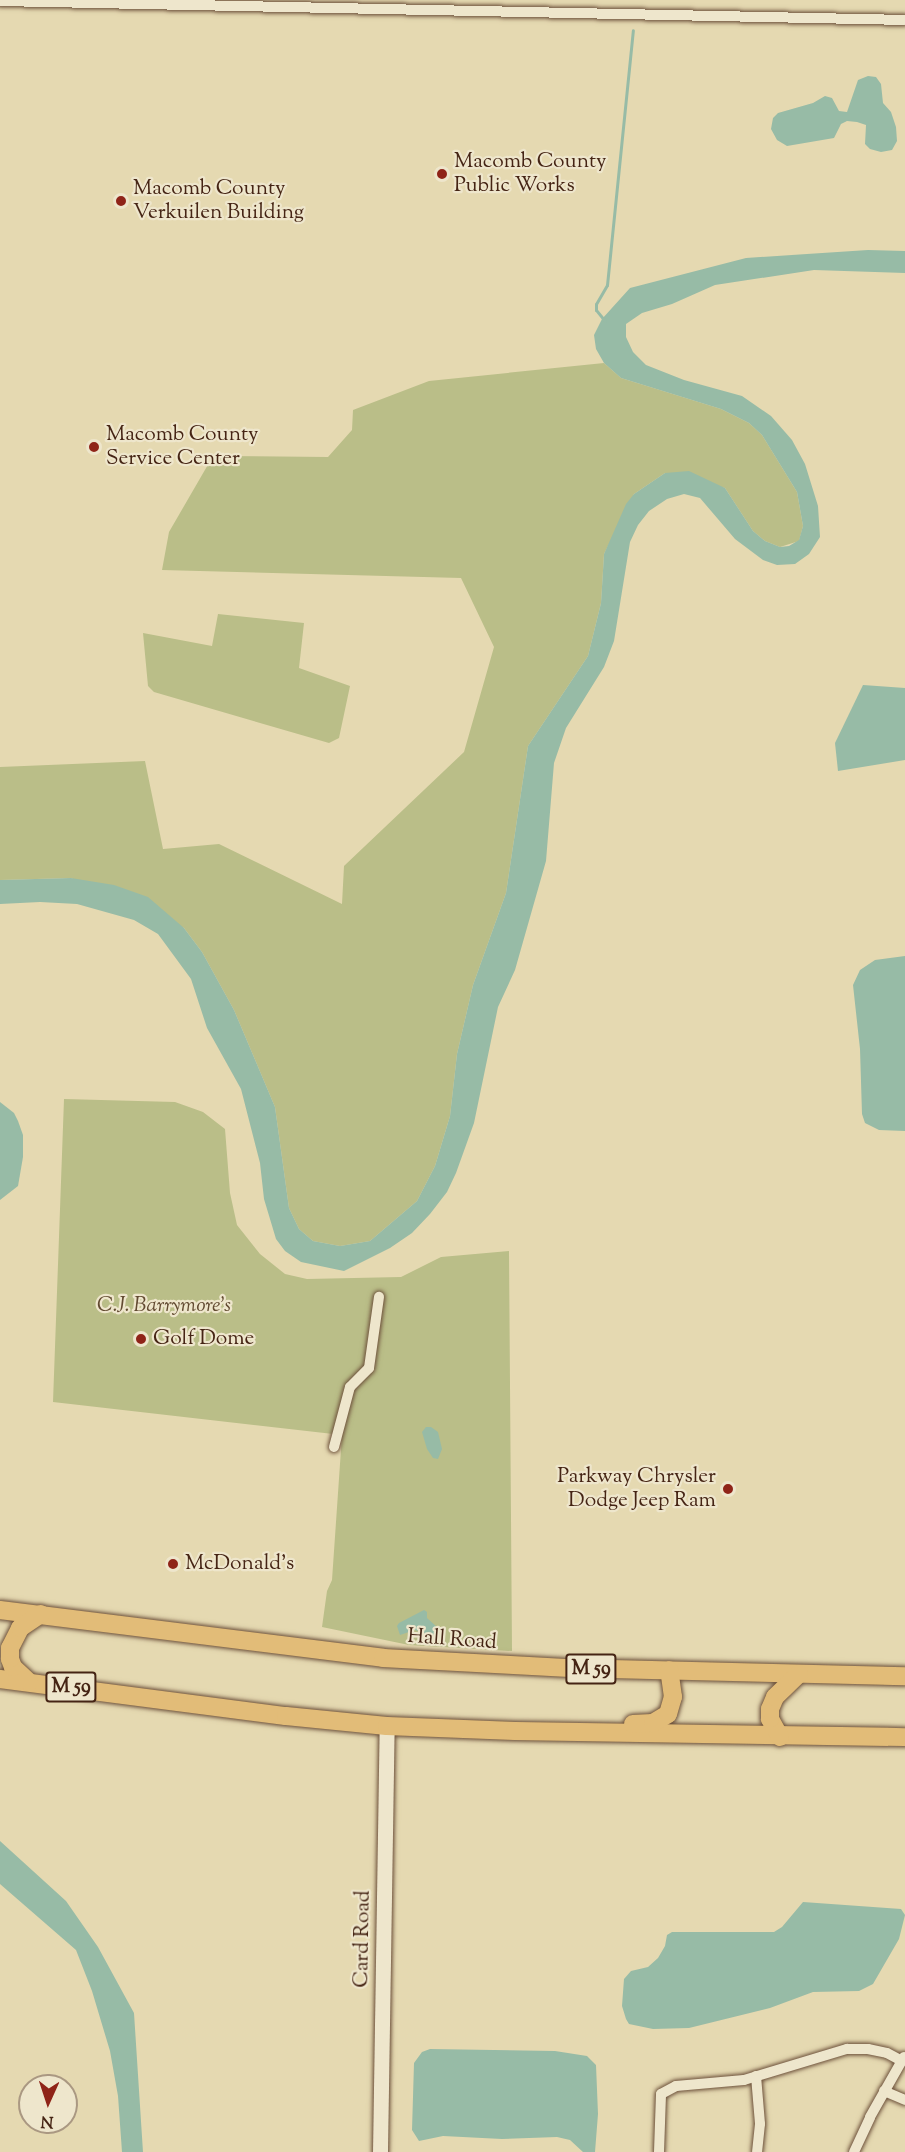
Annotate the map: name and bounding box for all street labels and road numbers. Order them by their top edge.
street label: Hall Road [406,1624,498,1656]
road number: M 59 [564,1652,618,1686]
road number: M 59 [44,1670,98,1704]
street label: Card Road [350,1890,376,1988]

